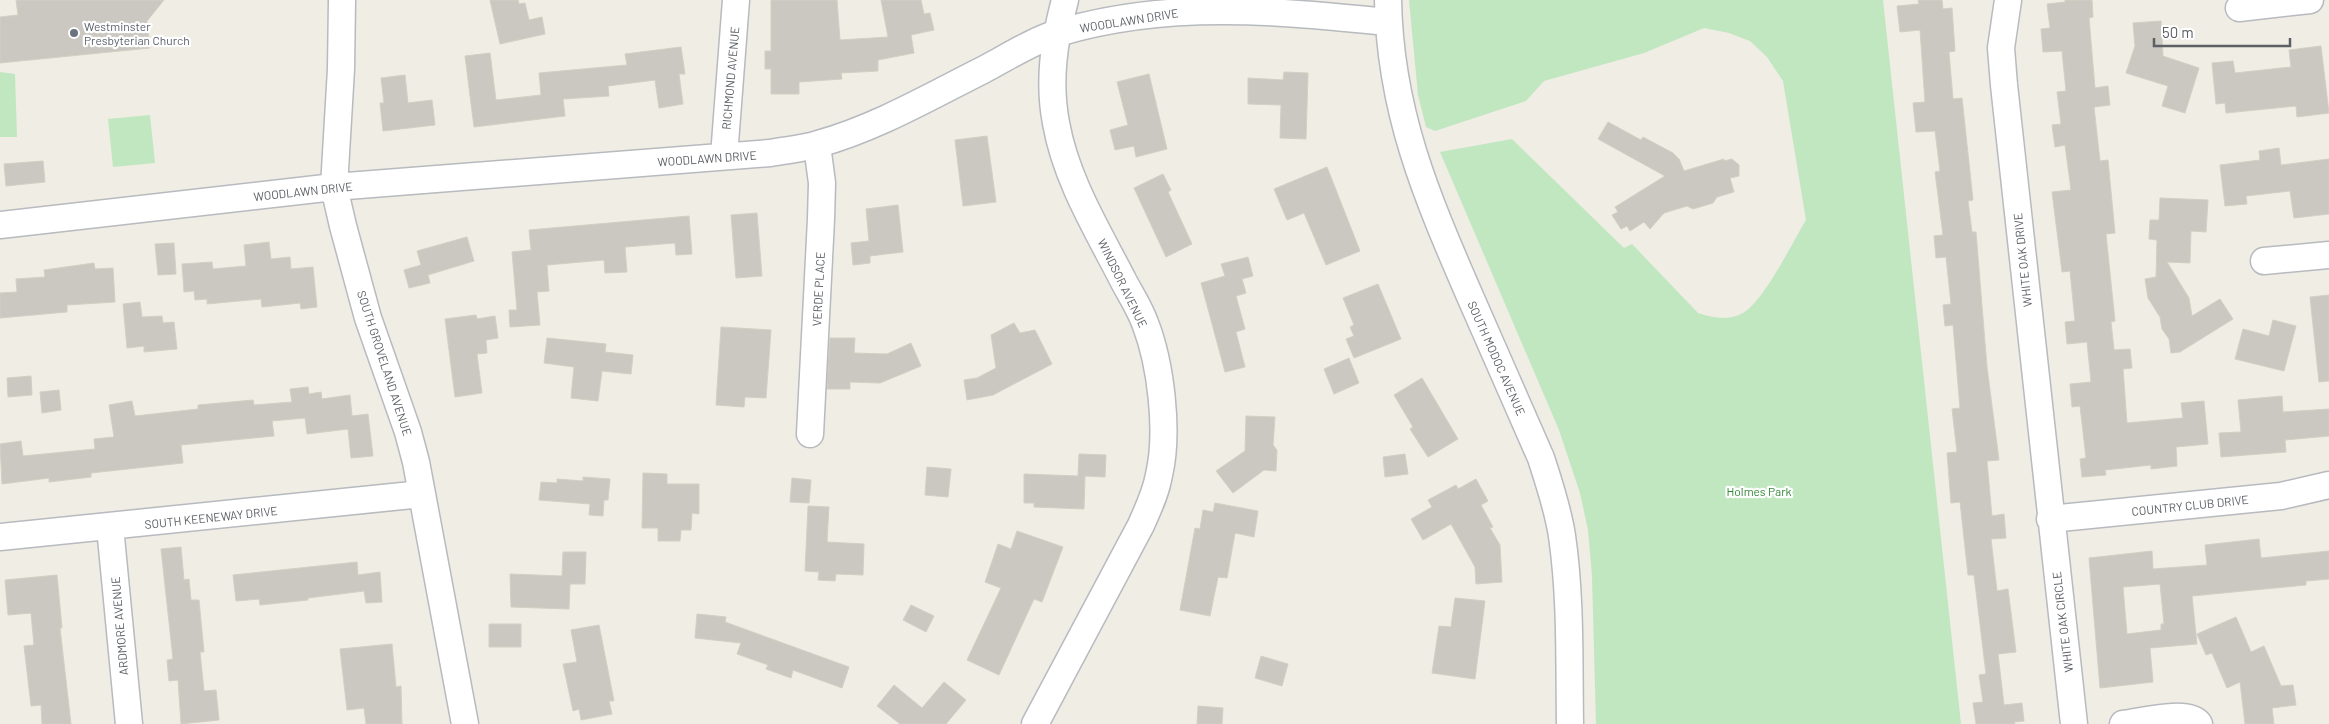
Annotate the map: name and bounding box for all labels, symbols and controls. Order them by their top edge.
street label: WOODLAWN DRIVE [1079,5,1179,35]
scale bar [2154,15,2290,47]
place label: Westminster Presbyterian Church [84,19,190,47]
text: 50 m [2162,23,2194,41]
street label: RICHMOND AVENUE [719,26,741,130]
marker: Westminster Presbyterian Church [68,27,80,39]
street label: WOODLAWN DRIVE [657,148,757,168]
street label: WOODLAWN DRIVE [253,179,353,203]
street label: WHITE OAK DRIVE [2010,212,2034,308]
street label: WINDSOR AVENUE [1095,236,1151,330]
street label: VERDE PLACE [809,251,827,327]
street label: SOUTH GROVELAND AVENUE [355,289,415,437]
street label: SOUTH MODOC AVENUE [1465,299,1529,417]
park label: Holmes Park [1726,484,1792,498]
street label: COUNTRY CLUB DRIVE [2131,492,2249,518]
street label: SOUTH KEENEWAY DRIVE [144,503,278,531]
street label: WHITE OAK CIRCLE [2049,571,2075,673]
street label: ARDMORE AVENUE [108,576,130,676]

